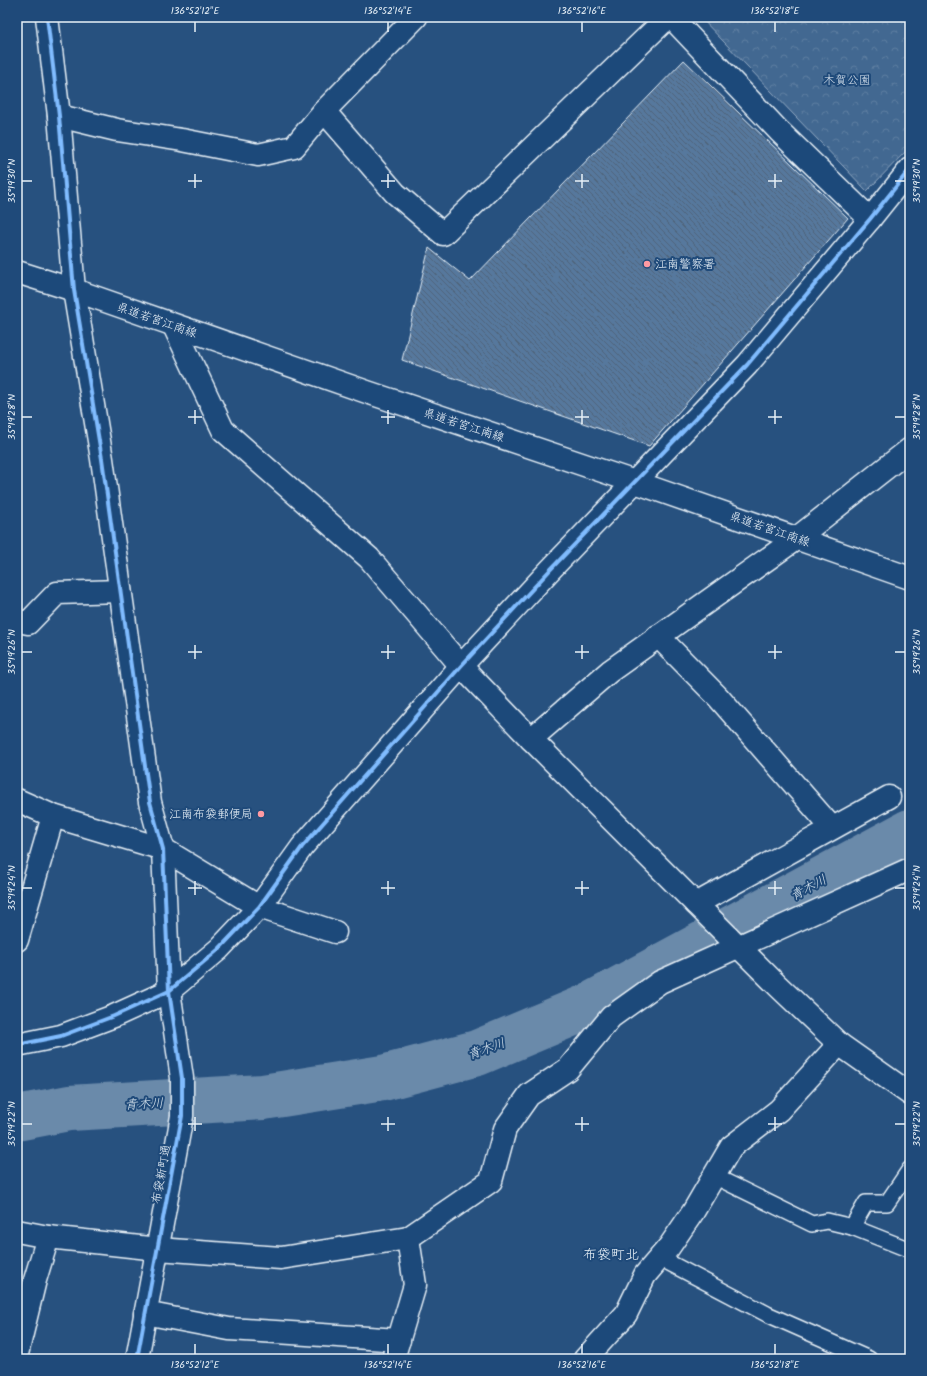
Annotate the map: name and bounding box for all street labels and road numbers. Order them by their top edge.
street label: 県道若宮江南線 [114,298,200,343]
street label: 県道若宮江南線 [421,403,507,447]
street label: 県道若宮江南線 [727,507,813,552]
street label: 布袋新町通 [147,1143,176,1205]

